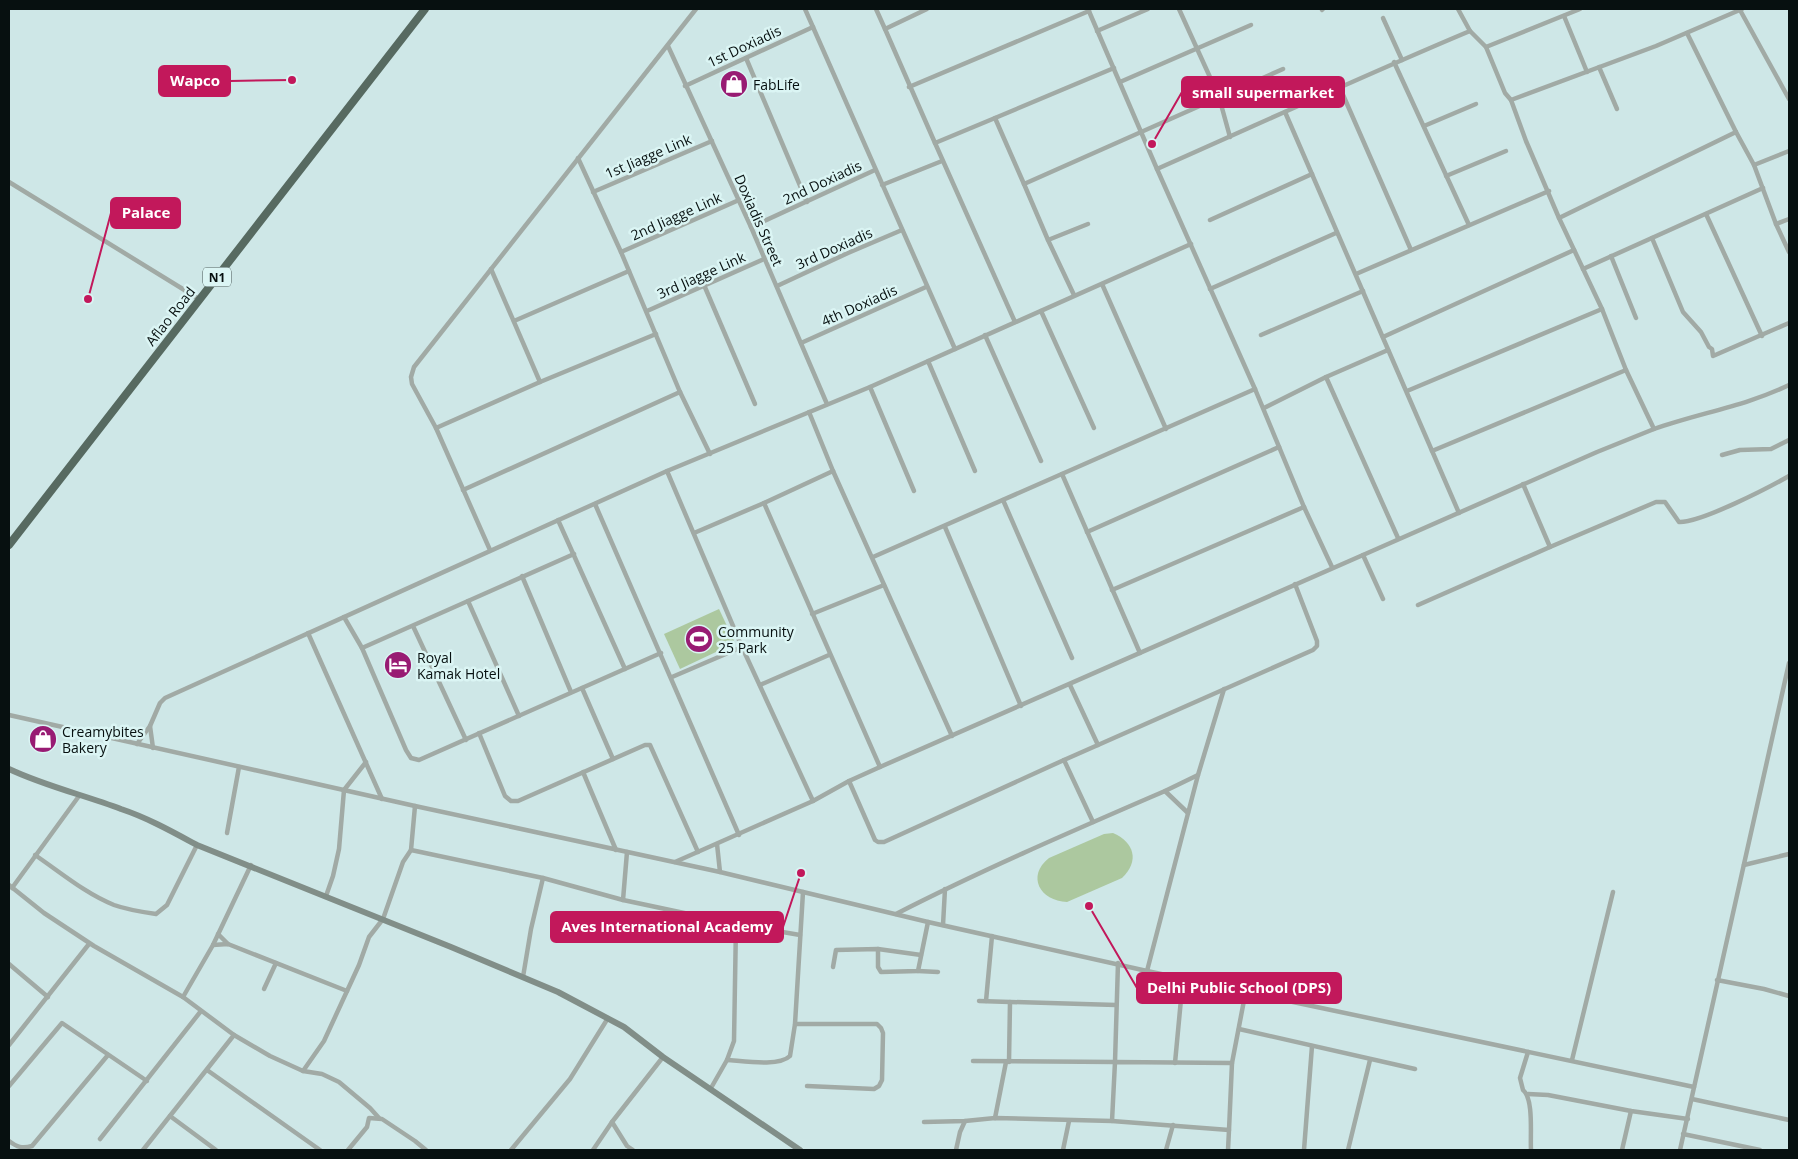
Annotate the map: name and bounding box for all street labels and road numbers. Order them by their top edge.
street label: 1st Doxiadis [704,20,784,71]
street label: 1st Jiagge Link [602,129,695,183]
street label: 2nd Doxiadis [780,155,865,209]
street label: Doxiadis Street [730,171,788,269]
street label: 2nd Jiagge Link [628,187,725,244]
street label: 3rd Doxiadis [793,223,876,273]
street label: 3rd Jiagge Link [654,247,749,303]
road number: N1 [203,268,231,286]
street label: 4th Doxiadis [818,280,900,330]
street label: Aflao Road [141,282,199,350]

